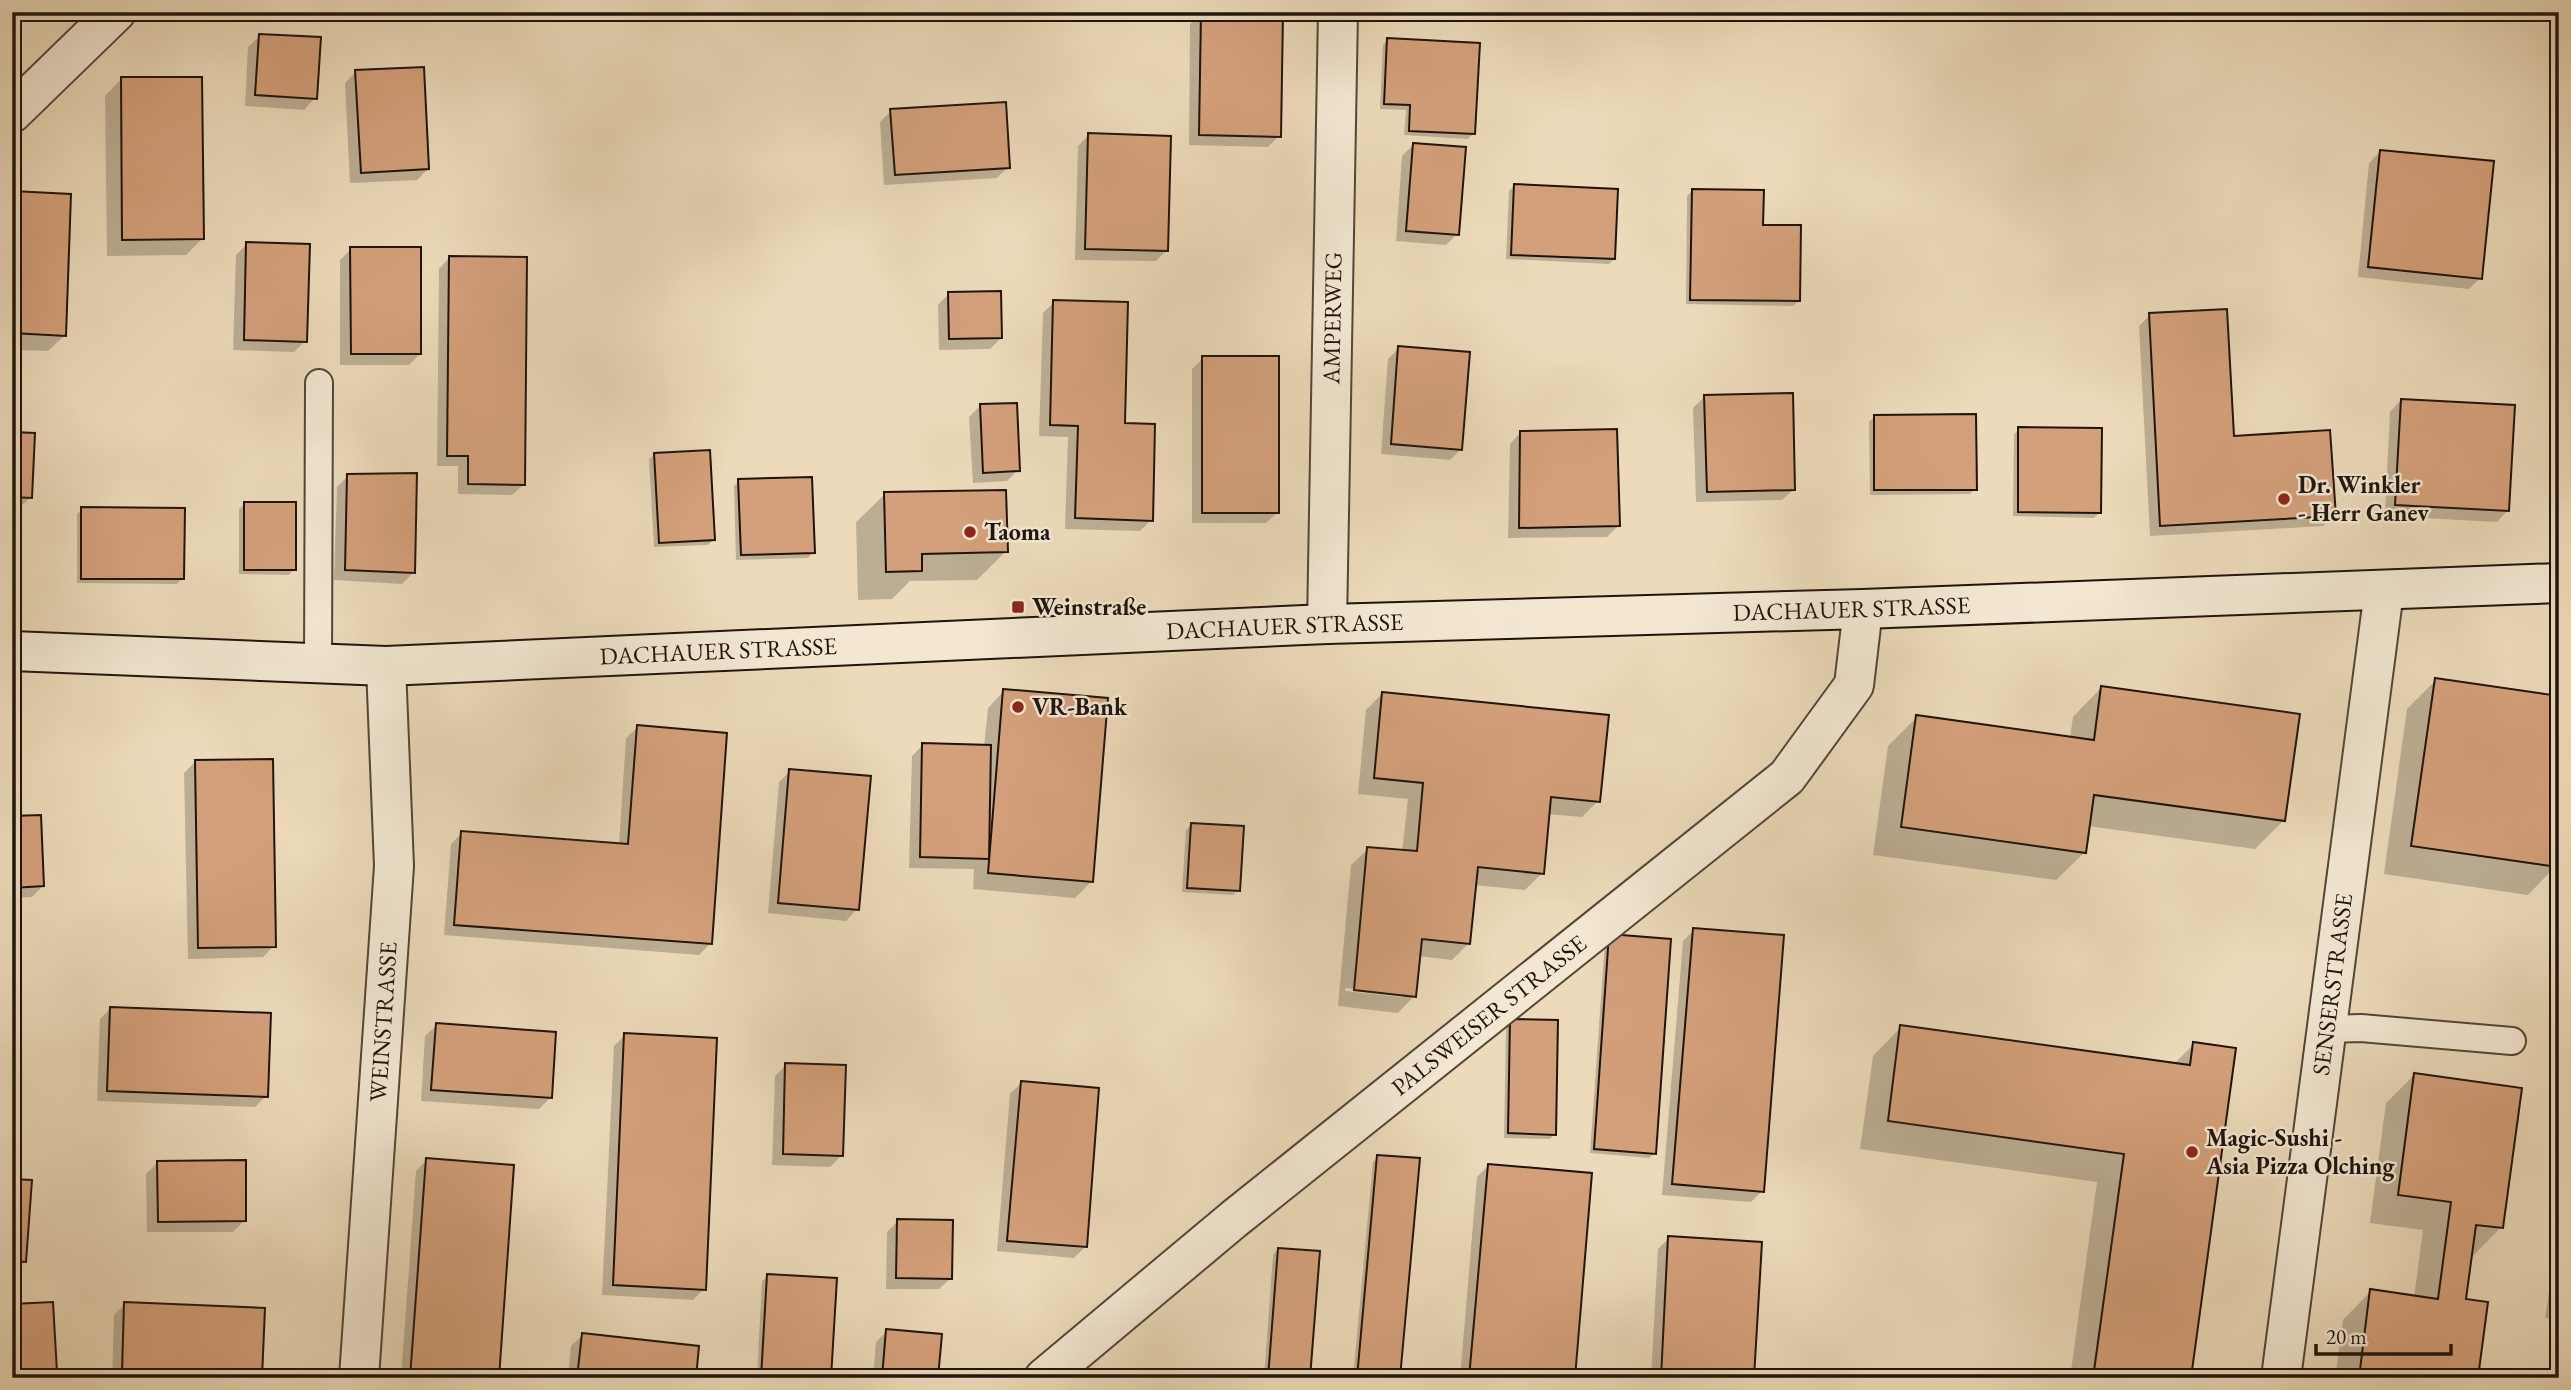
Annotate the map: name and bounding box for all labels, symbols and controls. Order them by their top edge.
street label: AMPERWEG [1315,252,1349,386]
place label: Dr. Winkler - Herr Ganev [2298,469,2429,528]
marker: Dr. Winkler - Herr Ganev [2276,491,2292,507]
place label: Taoma [984,516,1051,547]
marker: Taoma [962,524,978,540]
street label: DACHAUER STRASSE [1732,589,1971,628]
place label: Weinstraße [1032,591,1146,622]
marker: Weinstraße [1010,599,1026,615]
street label: DACHAUER STRASSE [1165,606,1404,646]
street label: DACHAUER STRASSE [599,630,838,671]
place label: VR-Bank [1032,691,1128,722]
marker: VR-Bank [1010,699,1026,715]
street label: SENSERSTRASSE [2305,891,2359,1077]
street label: PALSWEISER STRASSE [1385,928,1592,1102]
street label: WEINSTRASSE [362,941,404,1103]
place label: Magic-Sushi - Asia Pizza Olching [2205,1122,2395,1182]
marker: Magic-Sushi - Asia Pizza Olching [2184,1144,2200,1160]
scale bar [2316,1313,2450,1357]
text: 20 m [2326,1323,2367,1350]

